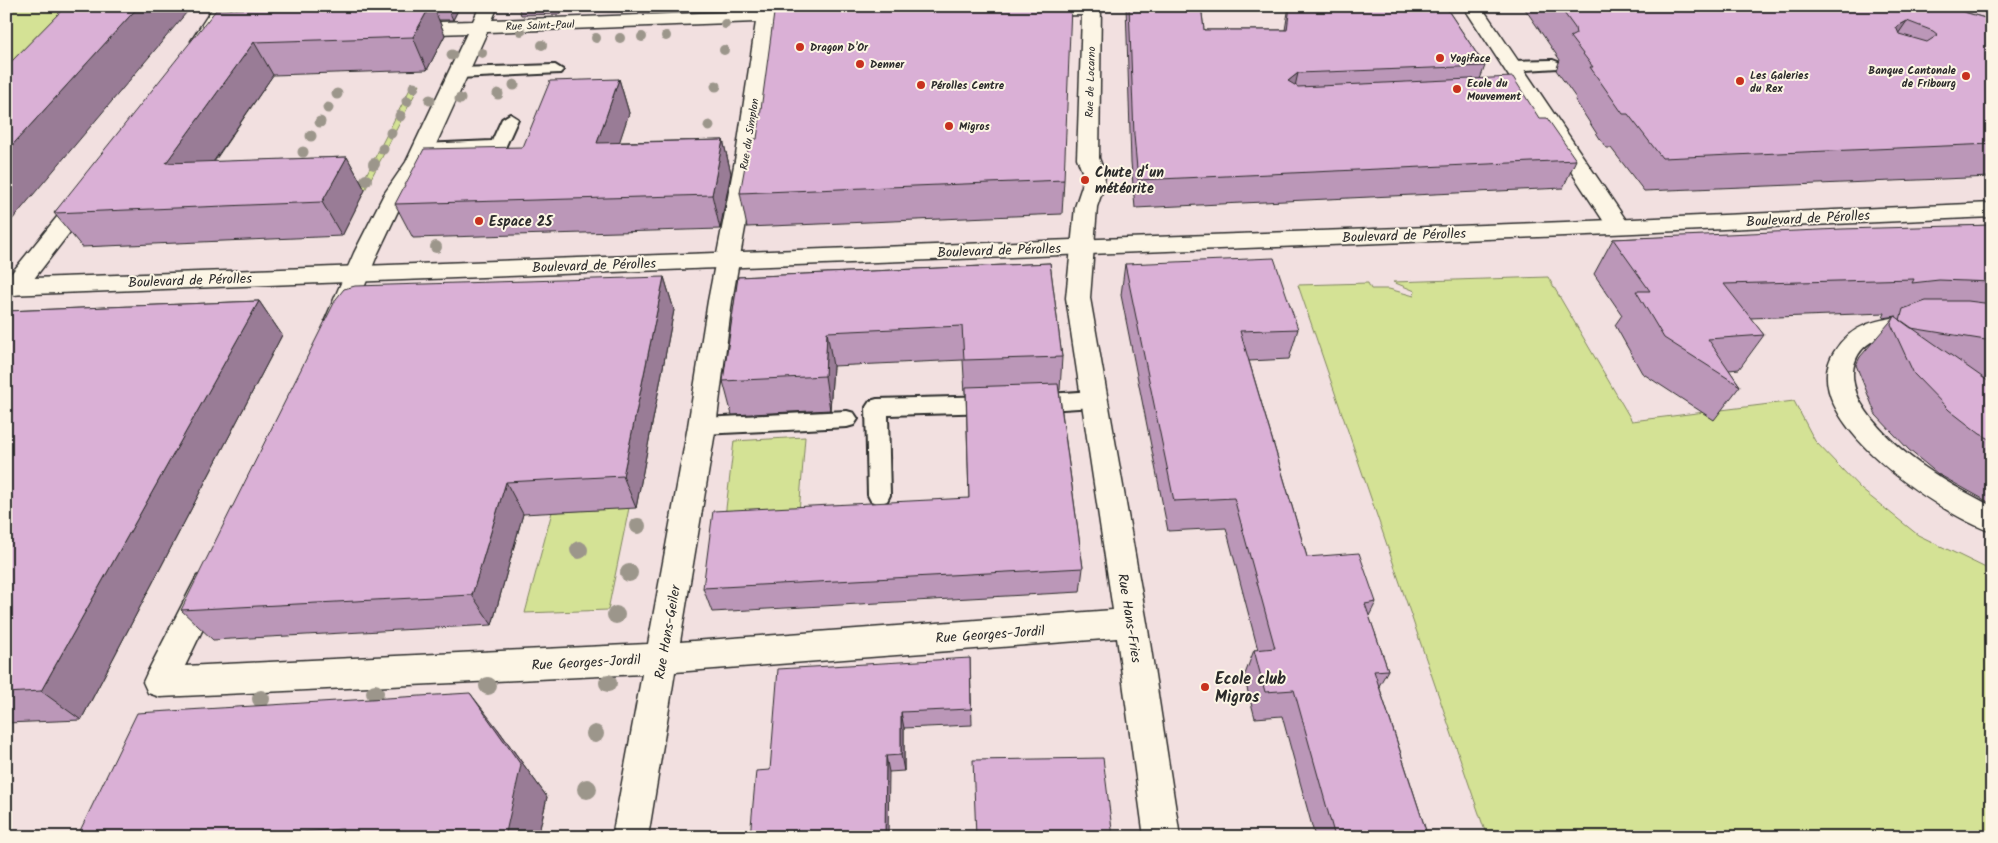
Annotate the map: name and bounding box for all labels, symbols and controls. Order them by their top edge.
street label: Rue Saint-Paul [505,16,575,36]
place label: Dragon D'Or [810,39,869,57]
marker: Dragon D'Or [794,41,806,53]
street label: Rue de Locarno [1081,46,1101,118]
place label: Yogiface [1450,50,1491,68]
marker: Yogiface [1434,52,1446,64]
place label: Denner [870,56,905,74]
marker: Denner [854,58,866,70]
place label: Banque Cantonale de Fribourg [1868,62,1957,93]
place label: Les Galeries du Rex [1750,67,1809,98]
marker: Banque Cantonale de Fribourg [1960,70,1972,82]
place label: Ecole du Mouvement [1467,75,1522,106]
marker: Les Galeries du Rex [1734,75,1746,87]
place label: Pérolles Centre [931,77,1005,95]
marker: Pérolles Centre [915,79,927,91]
marker: Ecole du Mouvement [1451,83,1463,95]
street label: Rue du Simplon [735,97,765,171]
place label: Migros [959,118,990,136]
marker: Migros [943,120,955,132]
place label: Chute d‘un météorite [1095,162,1164,200]
marker: Chute d‘un météorite [1079,174,1091,186]
street label: Boulevard de Pérolles [1745,205,1871,233]
place label: Espace 25 [489,211,554,233]
marker: Espace 25 [473,215,485,227]
street label: Boulevard de Pérolles [1342,223,1466,249]
street label: Boulevard de Pérolles [937,238,1061,264]
street label: Boulevard de Pérolles [532,253,656,279]
street label: Boulevard de Pérolles [128,268,252,294]
street label: Rue Hans-Fries [1111,572,1147,664]
street label: Rue Hans-Geiler [649,582,687,681]
street label: Rue Georges-Jordil [935,620,1046,650]
street label: Rue Georges-Jordil [531,649,642,677]
place label: Ecole club Migros [1215,667,1286,710]
marker: Ecole club Migros [1199,681,1211,693]

